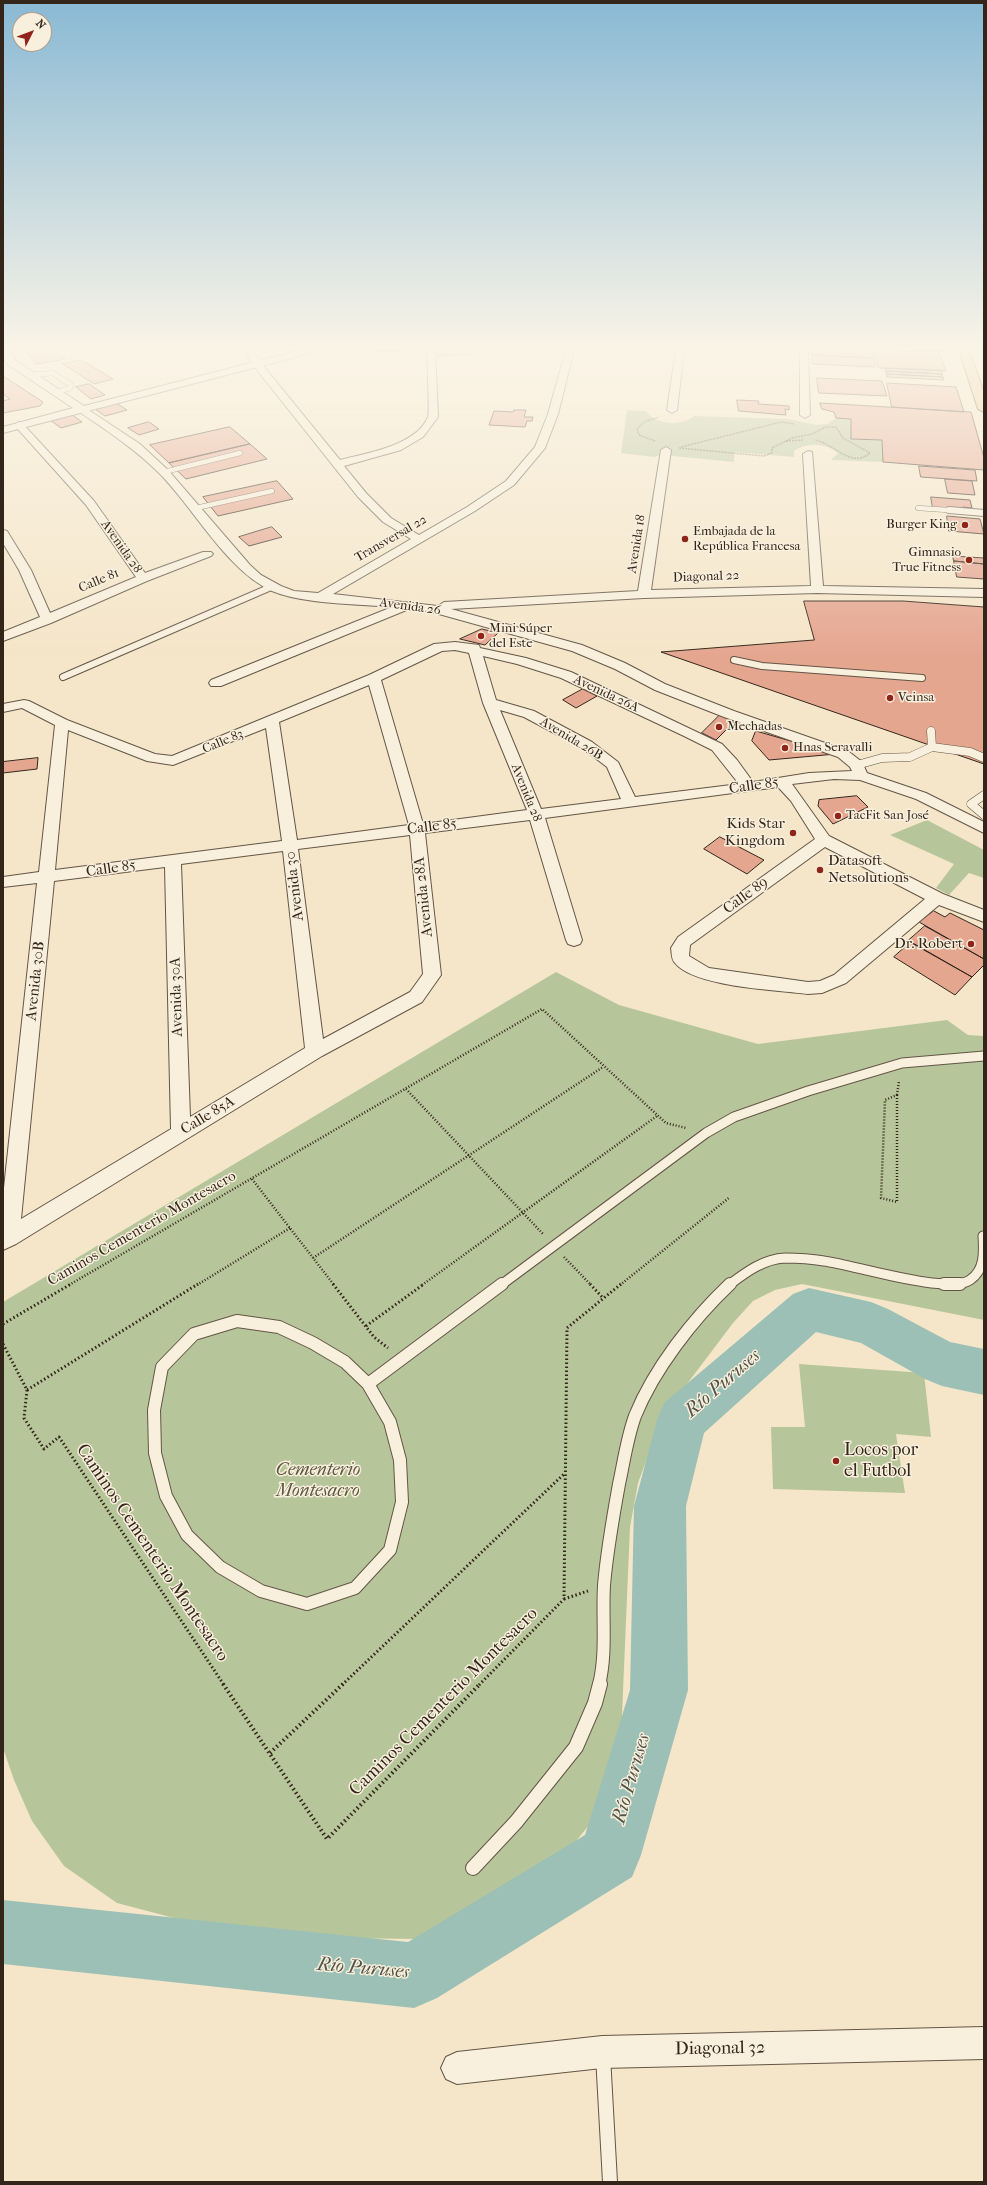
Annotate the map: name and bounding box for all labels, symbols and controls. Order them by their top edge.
north arrow [12,12,52,52]
text: N [33,17,48,32]
street label: Transversal 22 [352,512,430,566]
street label: Avenida 18 [625,514,649,574]
street label: Avenida 28 [97,517,145,577]
place label: Burger King [886,517,957,533]
marker: Burger King [960,520,970,530]
place label: Embajada de la República Francesa [693,524,801,555]
marker: Embajada de la República Francesa [680,534,690,544]
place label: Gimnasio True Fitness [892,545,961,576]
marker: Gimnasio True Fitness [964,555,974,565]
street label: Calle 81 [77,566,121,596]
street label: Diagonal 22 [672,568,740,586]
street label: Avenida 26 [378,595,442,619]
place label: Mini Súper del Este [489,621,552,652]
marker: Mini Súper del Este [476,631,486,641]
street label: Avenida 26A [571,672,641,716]
place label: Veinsa [898,690,934,706]
marker: Veinsa [885,693,895,703]
street label: Avenida 26B [537,714,605,764]
place label: Mechadas [727,719,782,735]
marker: Mechadas [714,722,724,732]
street label: Calle 83 [200,726,246,758]
place label: Hnas Seravalli [793,740,872,756]
marker: Hnas Seravalli [780,743,790,753]
street label: Avenida 28 [507,762,545,824]
street label: Calle 85 [728,774,780,798]
place label: TacFit San José [846,808,929,824]
marker: TacFit San José [833,811,843,821]
street label: Calle 85 [406,815,458,839]
place label: Kids Star Kingdom [725,815,785,850]
marker: Kids Star Kingdom [788,828,798,838]
street label: Avenida 30 [282,850,308,922]
place label: Datasoft Netsolutions [828,852,909,887]
street label: Avenida 28A [411,856,437,938]
street label: Calle 85 [85,857,137,881]
marker: Datasoft Netsolutions [815,865,825,875]
street label: Calle 89 [720,874,772,918]
place label: Dr. Robert [894,935,963,953]
marker: Dr. Robert [966,939,976,949]
street label: Avenida 30B [23,940,49,1022]
street label: Avenida 30A [167,957,187,1037]
street label: Calle 85A [178,1093,238,1139]
street label: Caminos Cementerio Montesacro [45,1168,239,1290]
water label: Río Puruses [681,1345,765,1423]
street label: Caminos Cementerio Montesacro [71,1440,233,1666]
place label: Locos por el Futbol [844,1440,918,1482]
marker: Locos por el Futbol [831,1456,841,1466]
park label: Cementerio Montesacro [276,1460,360,1502]
street label: Caminos Cementerio Montesacro [345,1603,543,1801]
water label: Río Puruses [608,1732,656,1826]
water label: Río Puruses [316,1954,410,1984]
street label: Diagonal 32 [675,2037,765,2061]

